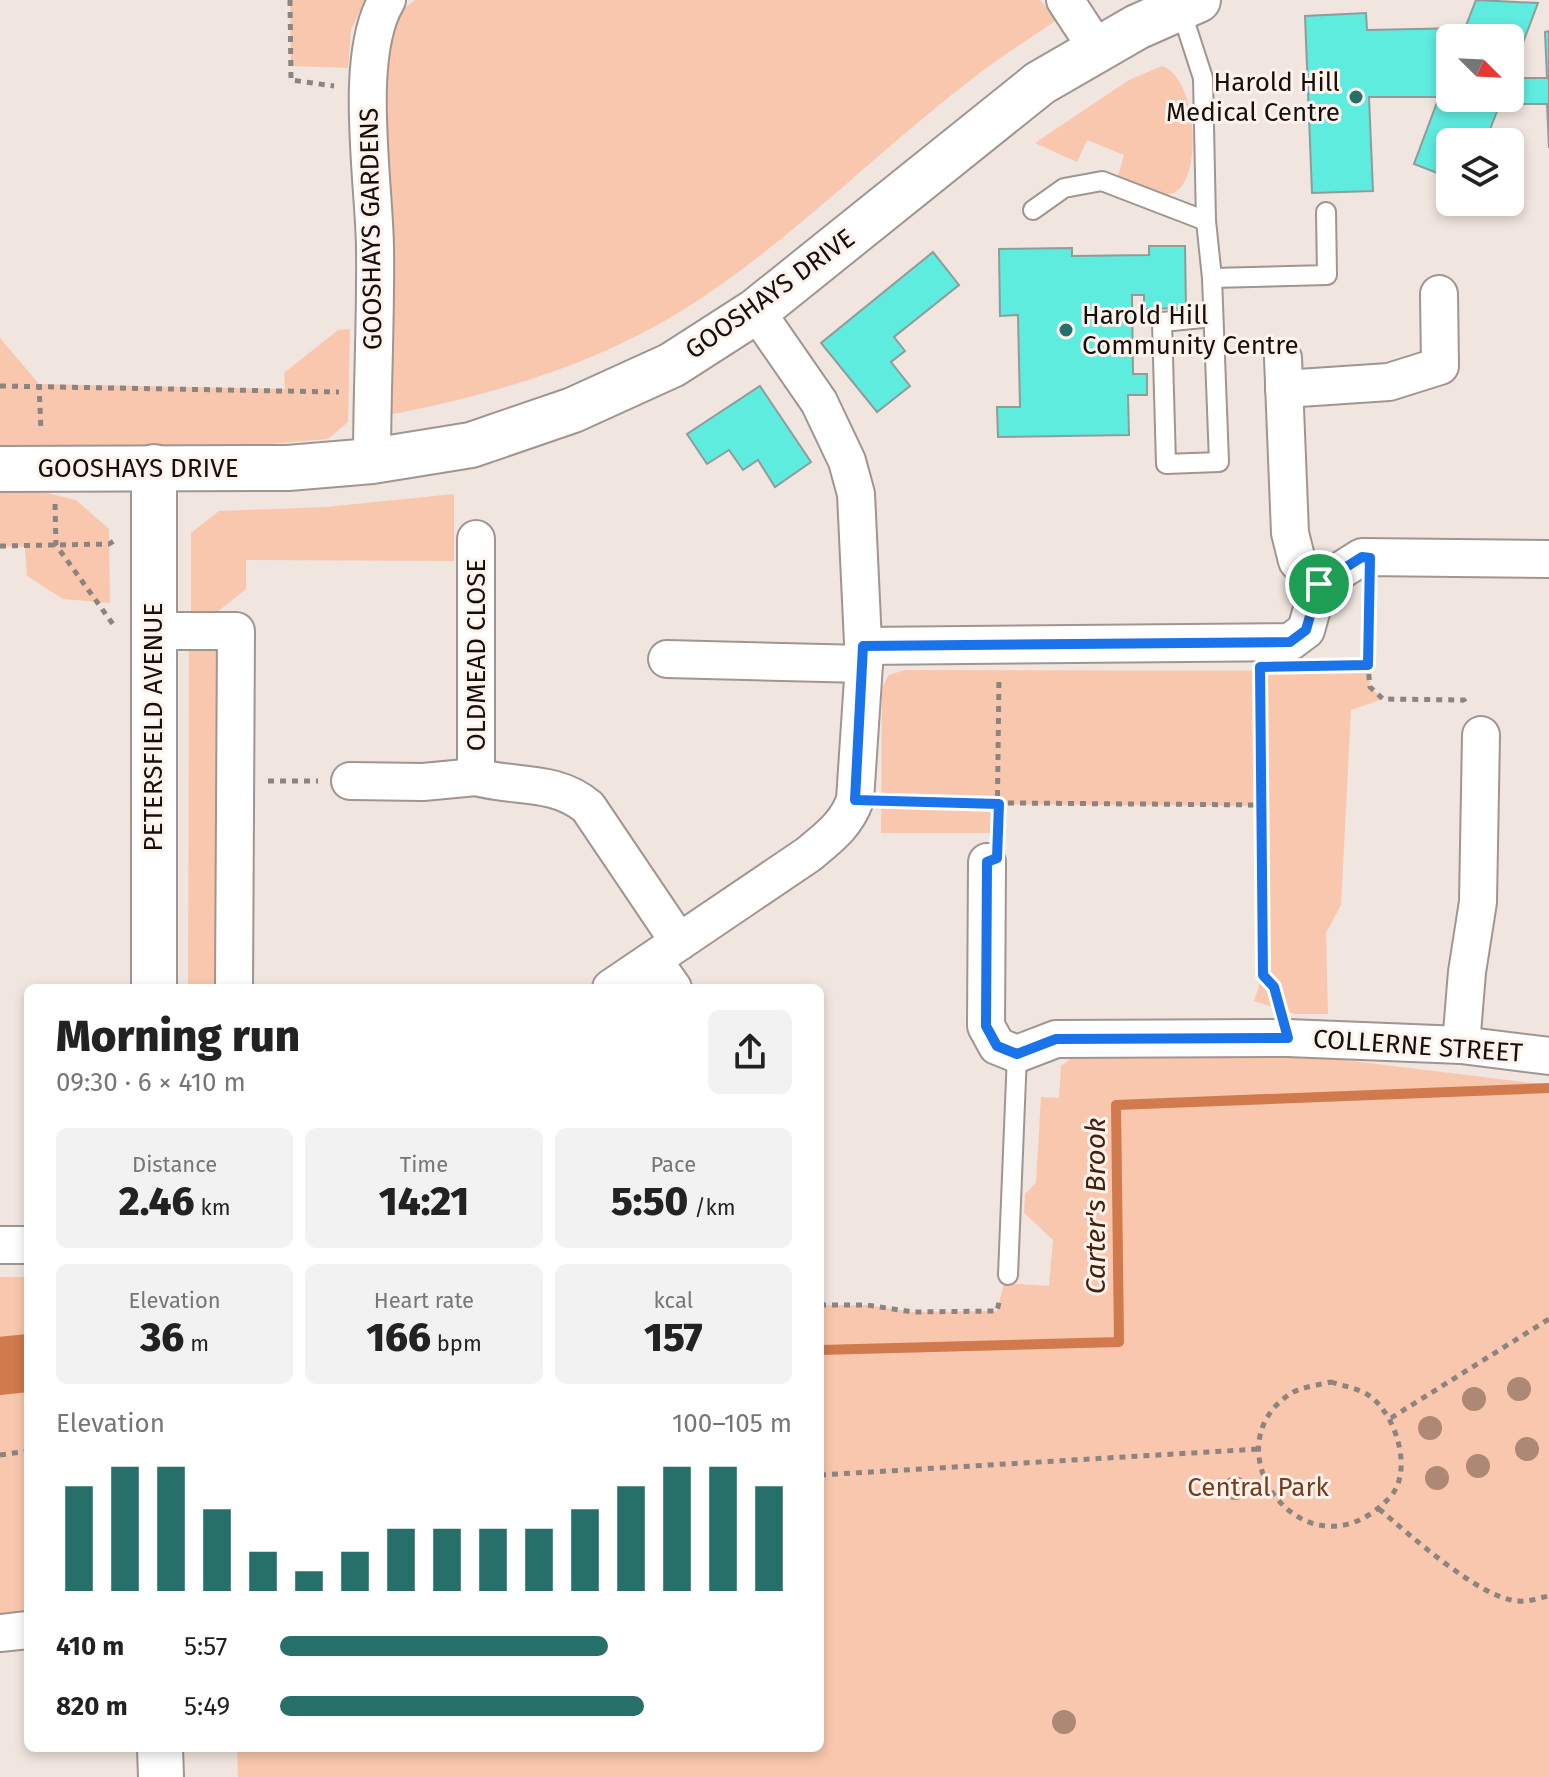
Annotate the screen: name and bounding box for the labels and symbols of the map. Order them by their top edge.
north arrow [1436,24,1524,112]
place label: Harold Hill Medical Centre [1166,67,1340,128]
marker: Harold Hill Medical Centre [1347,88,1365,106]
street label: GOOSHAYS GARDENS [353,108,389,350]
street label: GOOSHAYS DRIVE [679,222,861,366]
place label: Harold Hill Community Centre [1082,300,1299,361]
marker: Harold Hill Community Centre [1057,321,1075,339]
street label: GOOSHAYS DRIVE [37,453,239,484]
pin [1285,550,1353,618]
street label: OLDMEAD CLOSE [461,559,492,751]
street label: PETERSFIELD AVENUE [138,603,169,851]
street label: COLLERNE STREET [1312,1023,1524,1069]
water label: Carter's Brook [1079,1118,1112,1294]
park label: Central Park [1187,1472,1329,1503]

